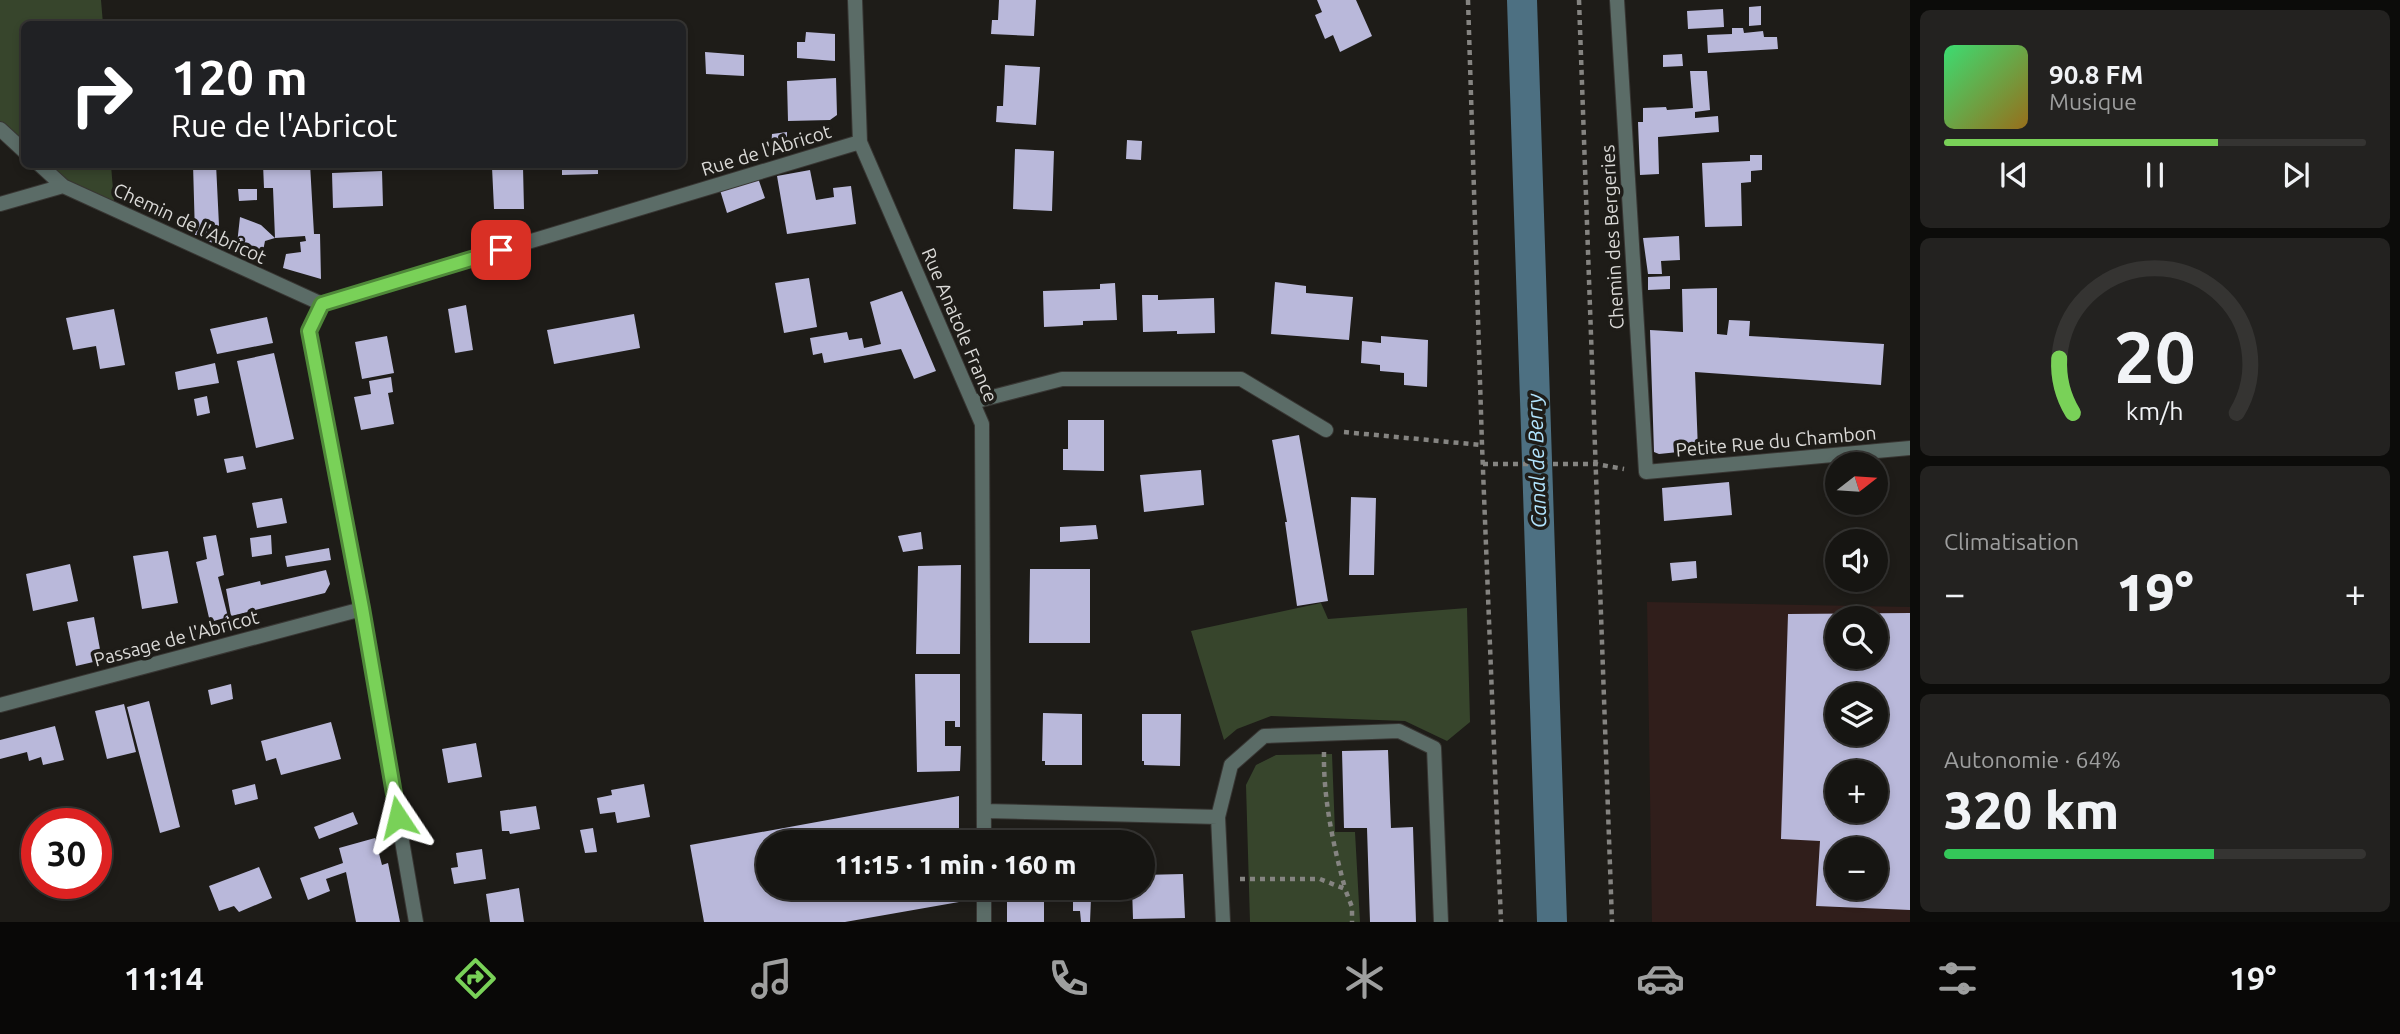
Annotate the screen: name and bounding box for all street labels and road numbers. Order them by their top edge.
street label: Rue de l'Abricot [698,120,834,180]
street label: Chemin des Bergeries [1596,144,1628,330]
street label: Chemin de l'Abricot [110,178,270,268]
street label: Rue Anatole France [918,244,1002,406]
street label: Petite Rue du Chambon [1675,421,1877,461]
street label: Passage de l'Abricot [91,605,261,671]

